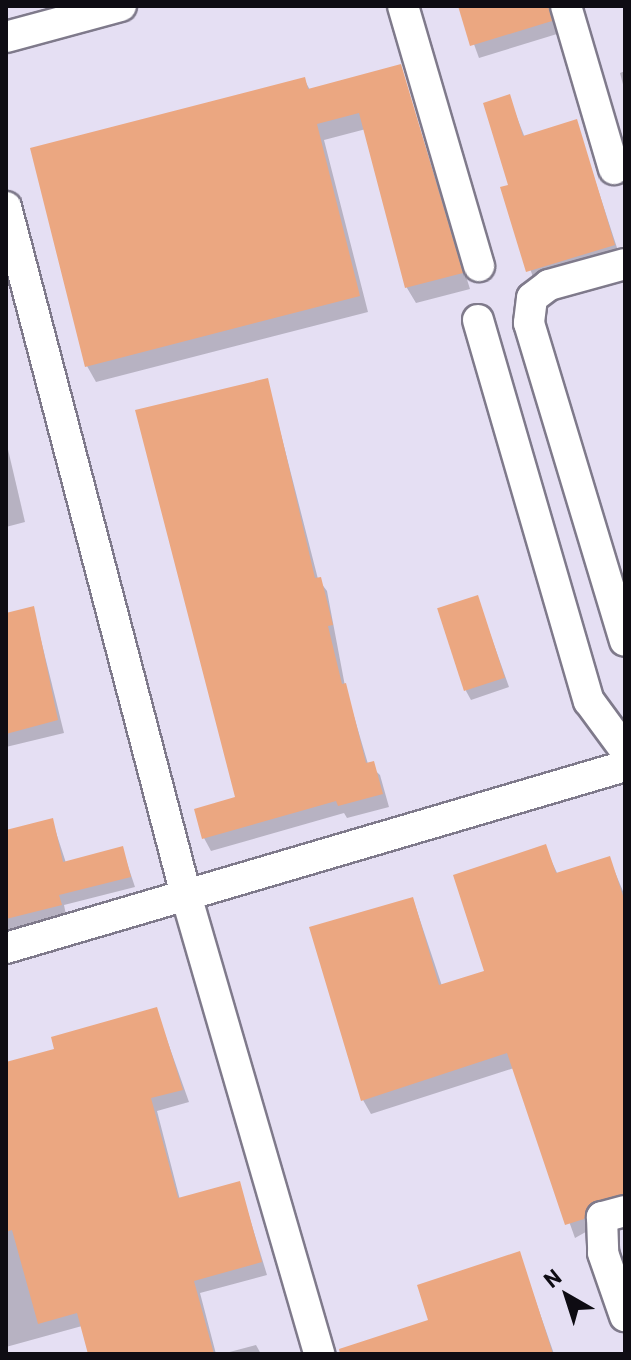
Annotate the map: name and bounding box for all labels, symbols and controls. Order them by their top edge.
north arrow [527,1256,607,1336]
text: N [538,1263,566,1292]

